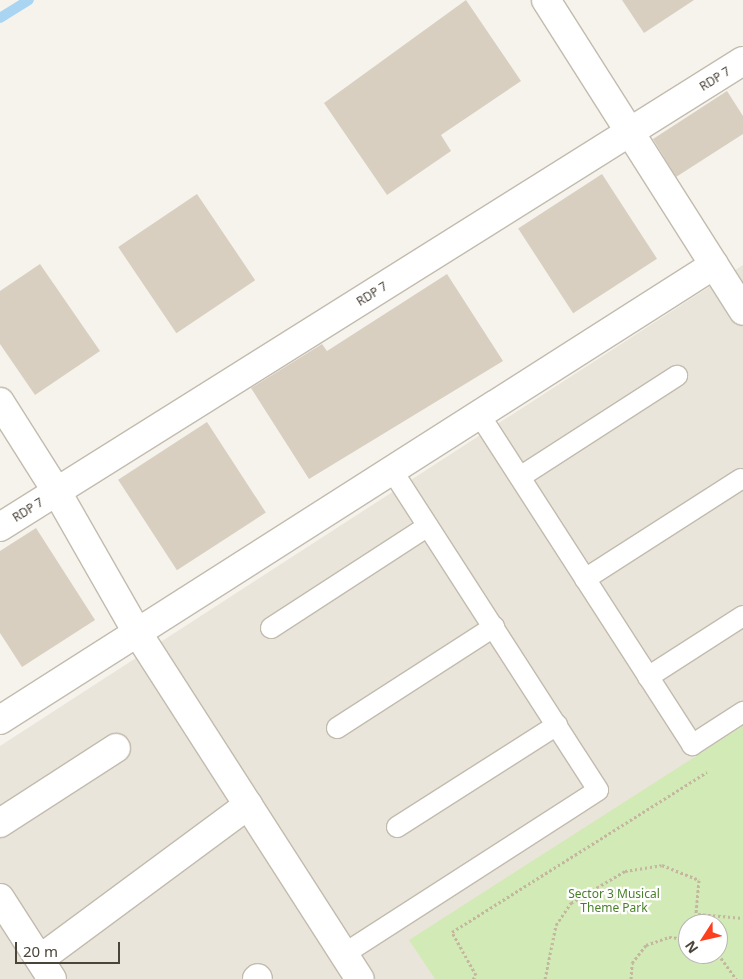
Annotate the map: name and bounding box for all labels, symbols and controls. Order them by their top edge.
street label: RDP 7 [697,64,733,94]
street label: RDP 7 [354,279,390,309]
street label: RDP 7 [10,495,46,525]
park label: Sector 3 Musical Theme Park [568,887,660,915]
north arrow [678,914,728,964]
scale bar [18,932,122,964]
text: N [680,937,702,957]
text: 20 m [23,941,58,961]

